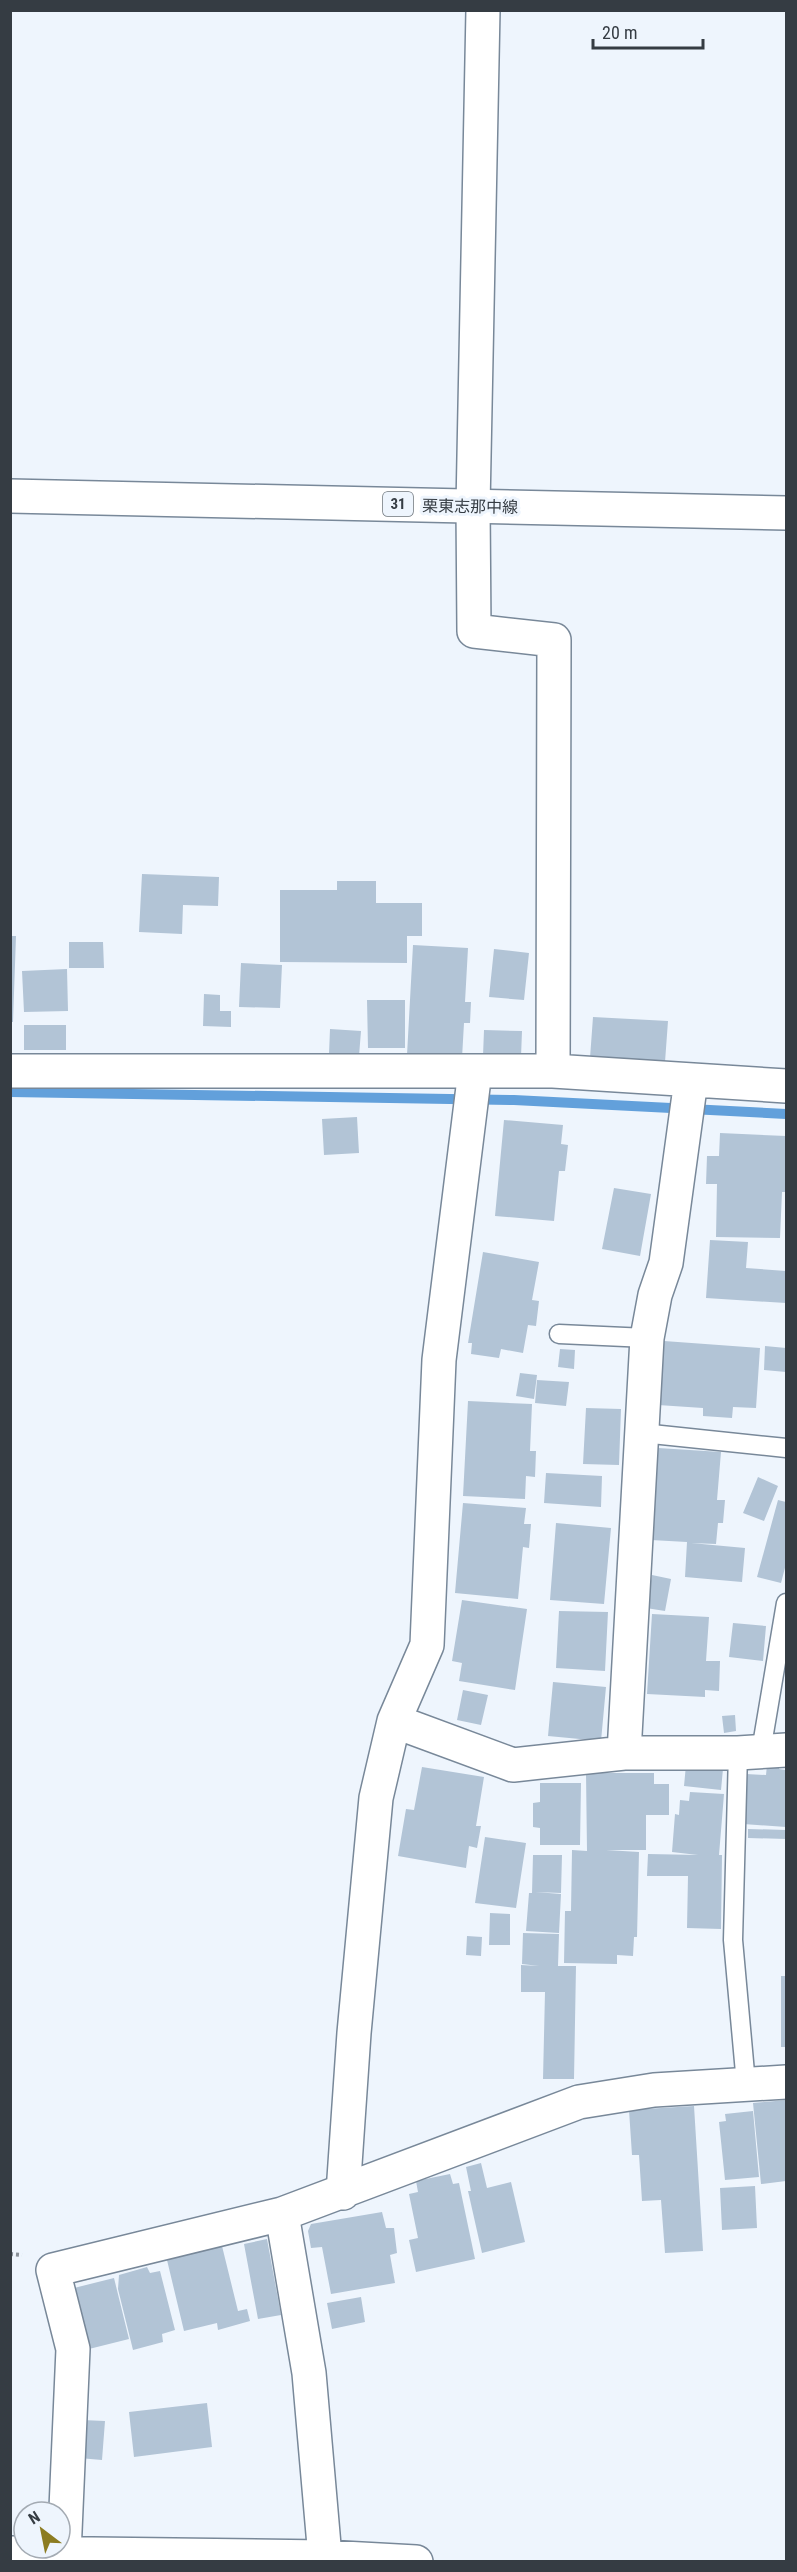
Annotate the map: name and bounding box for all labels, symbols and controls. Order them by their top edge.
scale bar [593,12,702,50]
text: 20 m [602,22,637,43]
road number: 31 [383,492,413,516]
street label: 栗東志那中線 [422,496,518,517]
north arrow [12,2500,72,2560]
text: N [25,2507,44,2528]

